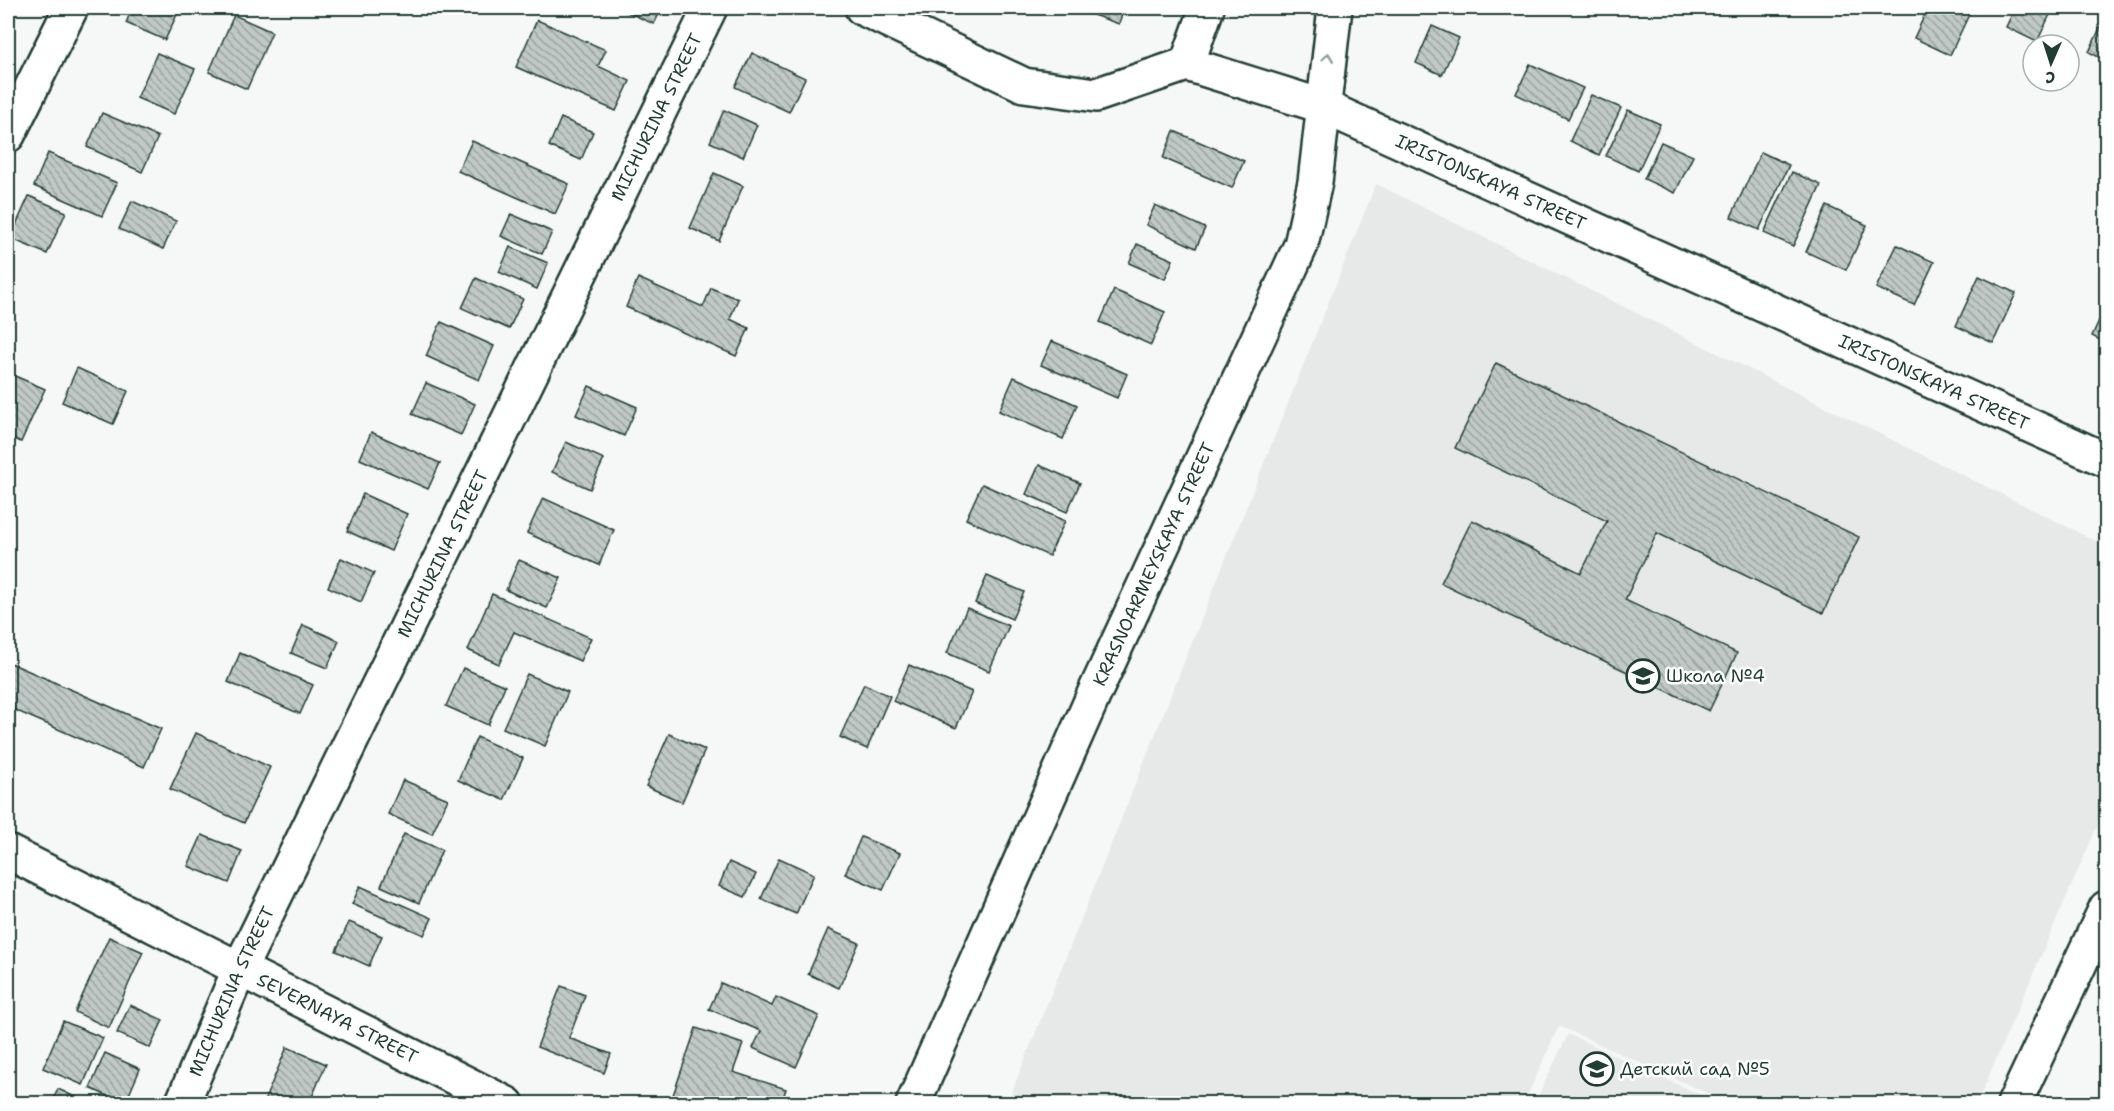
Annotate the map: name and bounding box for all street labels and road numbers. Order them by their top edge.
street label: MICHURINA STREET [605,29,708,205]
street label: IRISTONSKAYA STREET [1392,129,1590,236]
street label: IRISTONSKAYA STREET [1835,329,2033,436]
street label: KRASNOARMEYSKAYA STREET [1087,439,1220,690]
street label: MICHURINA STREET [392,466,494,642]
street label: MICHURINA STREET [183,902,280,1080]
street label: SEVERNAYA STREET [253,968,422,1069]

